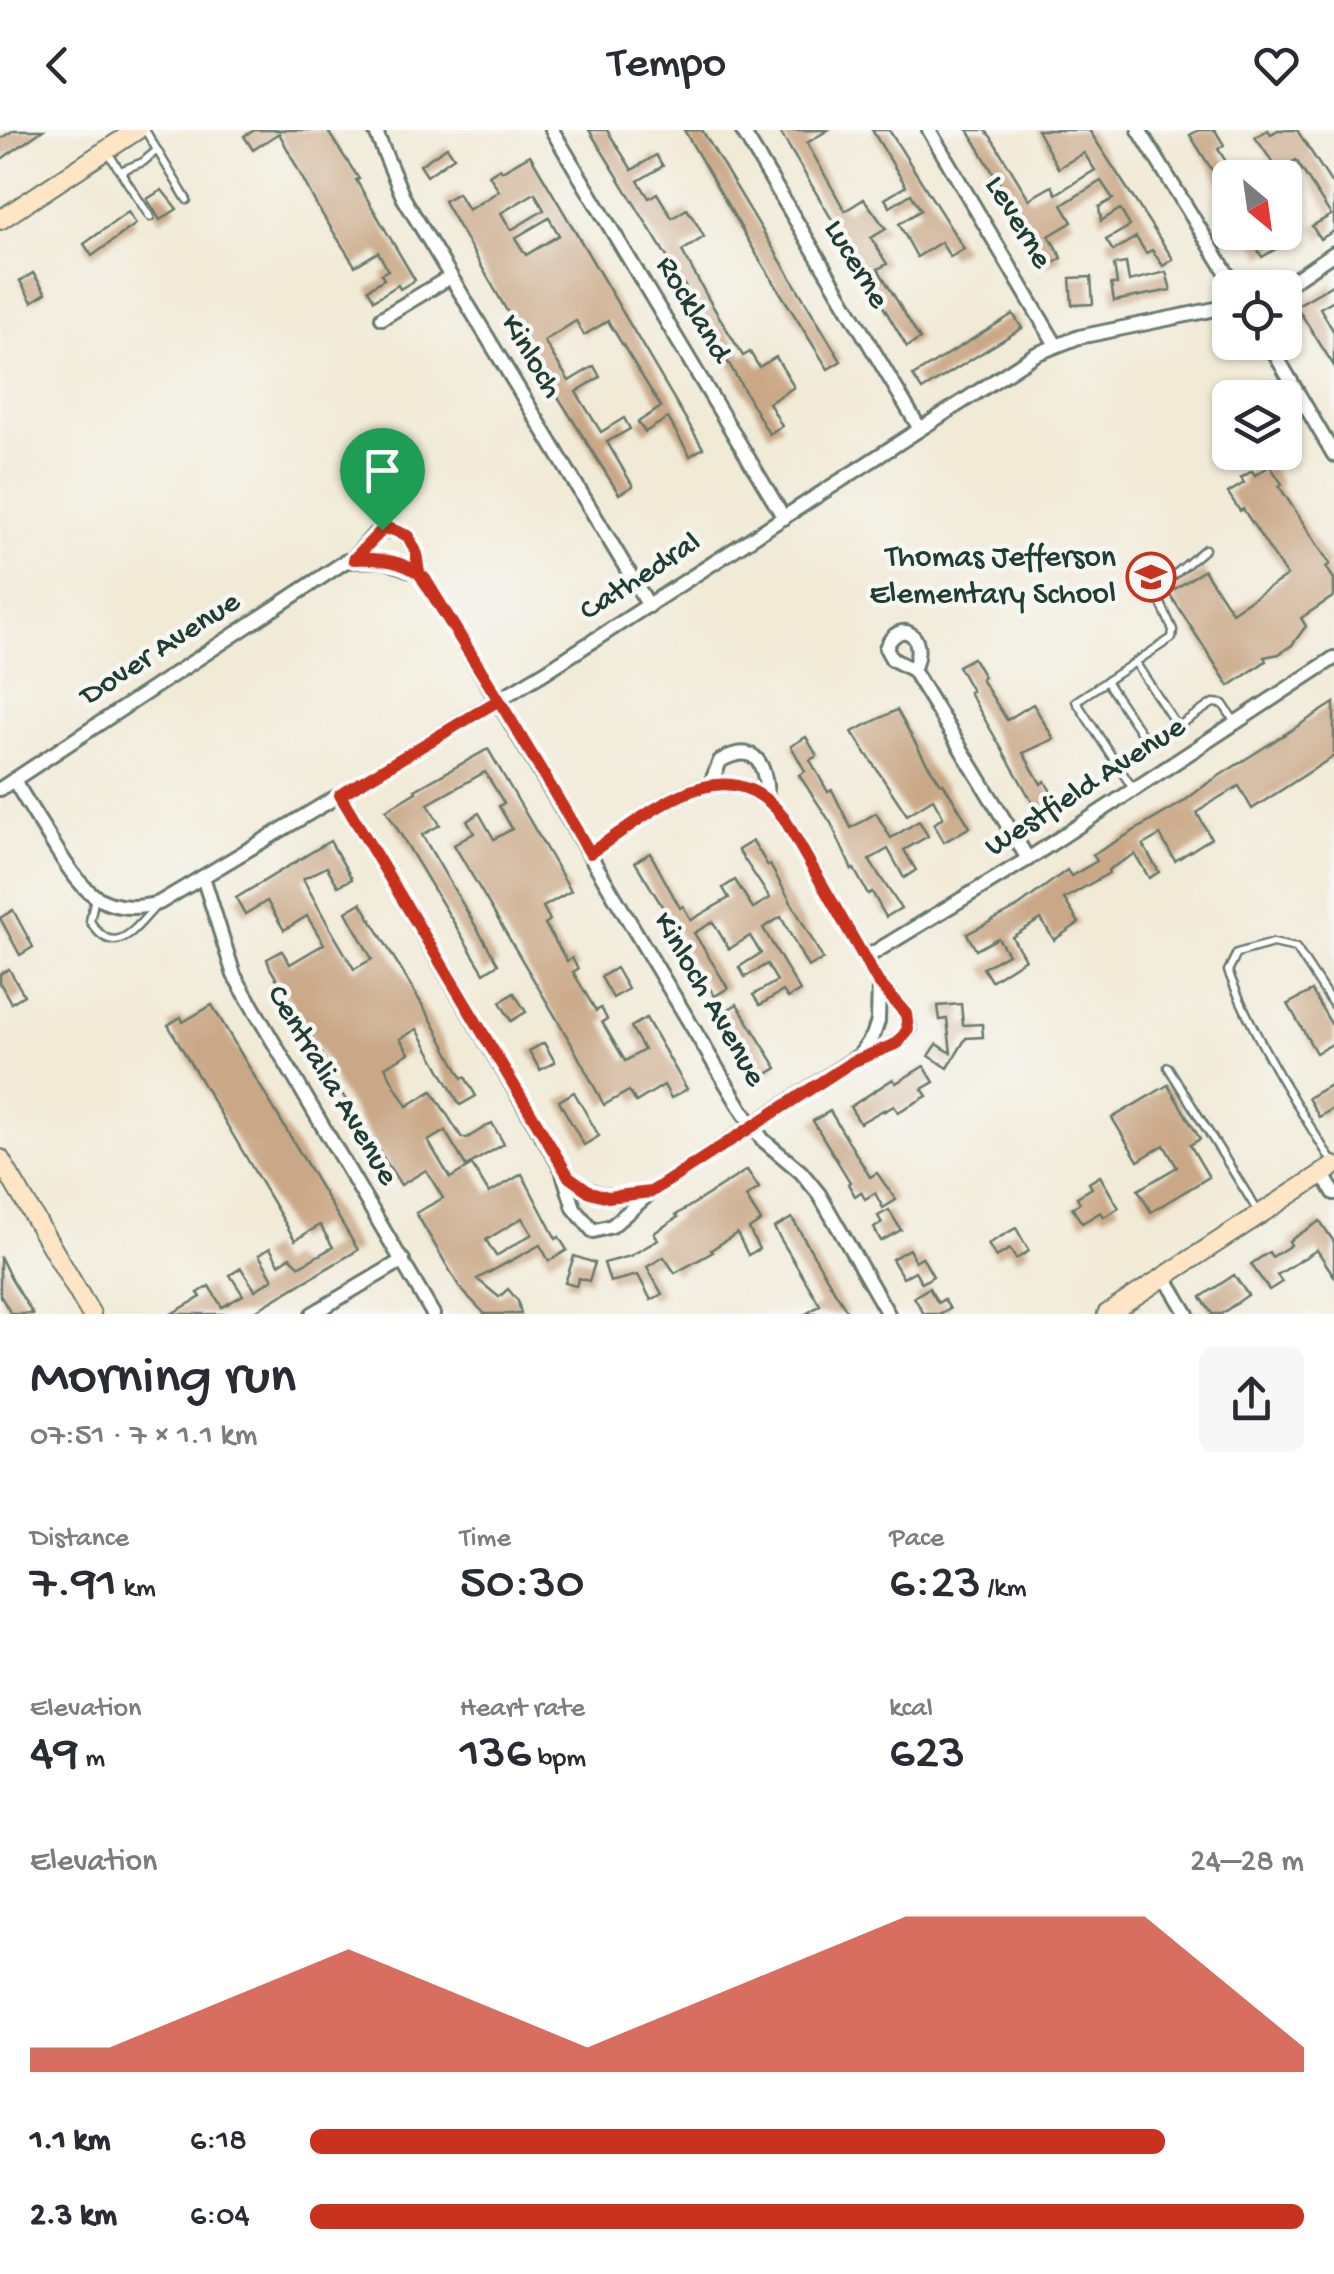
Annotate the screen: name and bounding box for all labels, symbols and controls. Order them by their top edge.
icon: back [30,38,85,93]
icon: heart [1249,38,1304,93]
text: Tempo [608,39,726,92]
north arrow [1212,160,1302,250]
map controls [1212,160,1302,470]
street label: Leverne [974,170,1060,277]
street label: Lucerne [814,214,897,317]
street label: Rockland [646,250,740,372]
button: locate [1212,270,1302,360]
street label: Kinloch [490,308,570,406]
button: layers [1212,380,1302,470]
pin [340,428,425,531]
icon: arrive [355,443,410,498]
street label: Cathedral [573,525,709,631]
place label: Thomas Jefferson Elementary School [869,540,1116,615]
school or university icon: Thomas Jefferson Elementary School [1125,551,1177,603]
street label: Dover Avenue [72,584,249,717]
street label: Westfield Avenue [979,709,1194,867]
street label: Kinloch Avenue [643,906,774,1094]
street label: Centralia Avenue [256,979,406,1193]
button: share [1199,1347,1304,1452]
text: Morning run [30,1348,296,1412]
text: 07:51 · 7 × 1.1 km [30,1418,258,1456]
text: Distance [30,1523,129,1556]
text: Time [460,1523,511,1556]
text: Pace [889,1523,944,1556]
text: 7.91 [30,1556,117,1615]
text: 50:30 [460,1556,584,1615]
text: 6:23 [889,1556,981,1615]
text: km [117,1573,156,1606]
text: /km [981,1573,1027,1606]
text: Elevation [30,1693,141,1726]
text: Heart rate [460,1693,585,1726]
text: kcal [889,1693,933,1726]
text: 49 [30,1726,79,1785]
text: 136 [460,1726,531,1785]
text: 623 [889,1726,965,1785]
text: m [79,1743,105,1776]
text: bpm [531,1743,586,1776]
text: Elevation [30,1844,157,1882]
text: 24–28 m [1190,1844,1304,1882]
text: 1.1 km [30,2123,110,2161]
text: 6:18 [190,2123,247,2161]
text: 2.3 km [30,2198,117,2236]
text: 6:04 [190,2198,250,2236]

